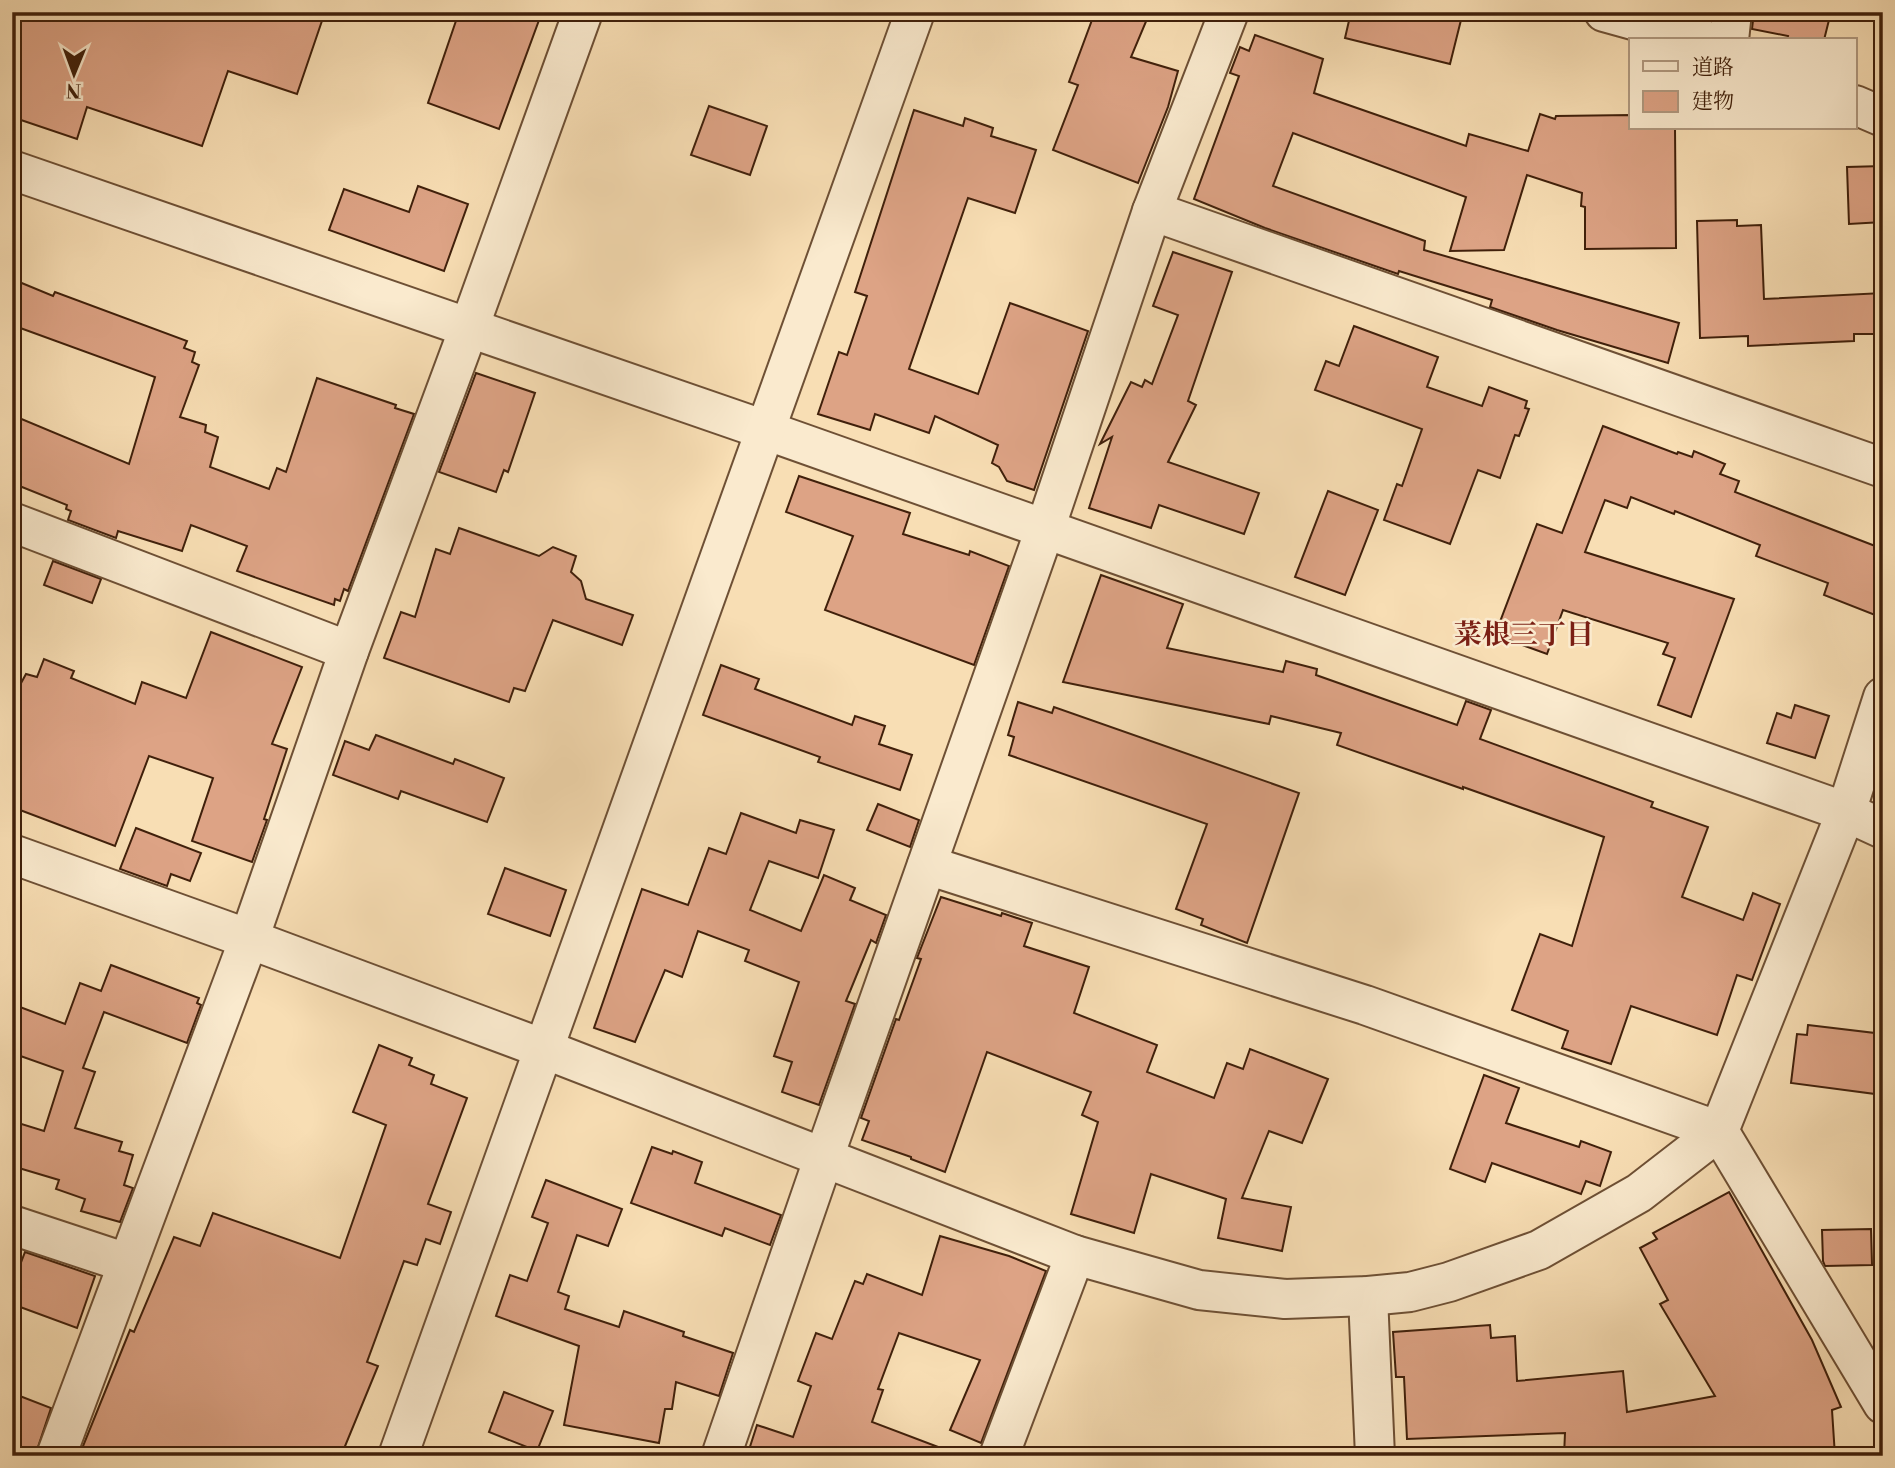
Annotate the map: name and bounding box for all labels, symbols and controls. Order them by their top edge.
north arrow [38,38,108,108]
legend [1629,38,1856,130]
text: 道路 [1692,55,1734,81]
text: N [66,78,81,102]
text: 建物 [1692,89,1734,115]
district label: 菜根三丁目 [1454,618,1594,653]

